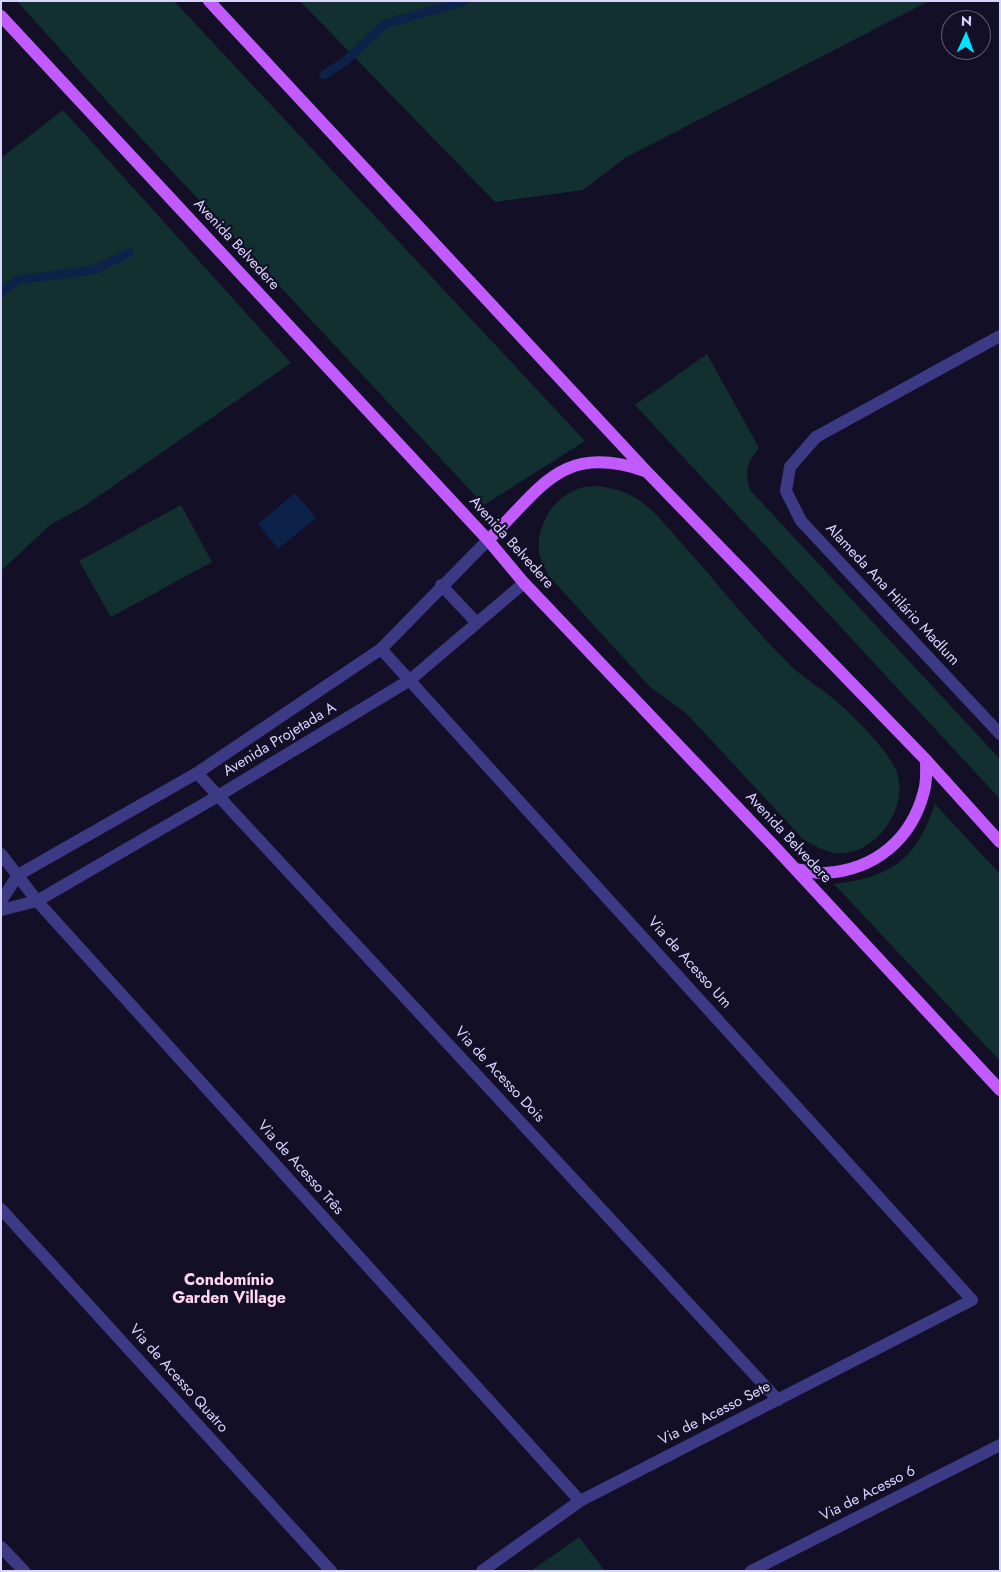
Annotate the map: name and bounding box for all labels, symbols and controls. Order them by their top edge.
north arrow [941,10,991,60]
text: N [961,11,972,31]
street label: Avenida Belvedere [189,196,283,294]
street label: Avenida Belvedere [465,493,557,593]
street label: Alameda Ana Hilário Madlum [821,520,963,670]
street label: Avenida Projetada A [220,699,340,781]
street label: Avenida Belvedere [741,789,835,887]
street label: Via de Acesso Um [643,914,735,1012]
street label: Via de Acesso Dois [450,1023,548,1127]
street label: Via de Acesso Três [253,1117,347,1219]
district label: Condomínio Garden Village [172,1271,286,1309]
street label: Via de Acesso Quatro [125,1321,231,1437]
street label: Via de Acesso Sete [656,1378,774,1450]
street label: Via de Acesso 6 [817,1462,919,1526]

